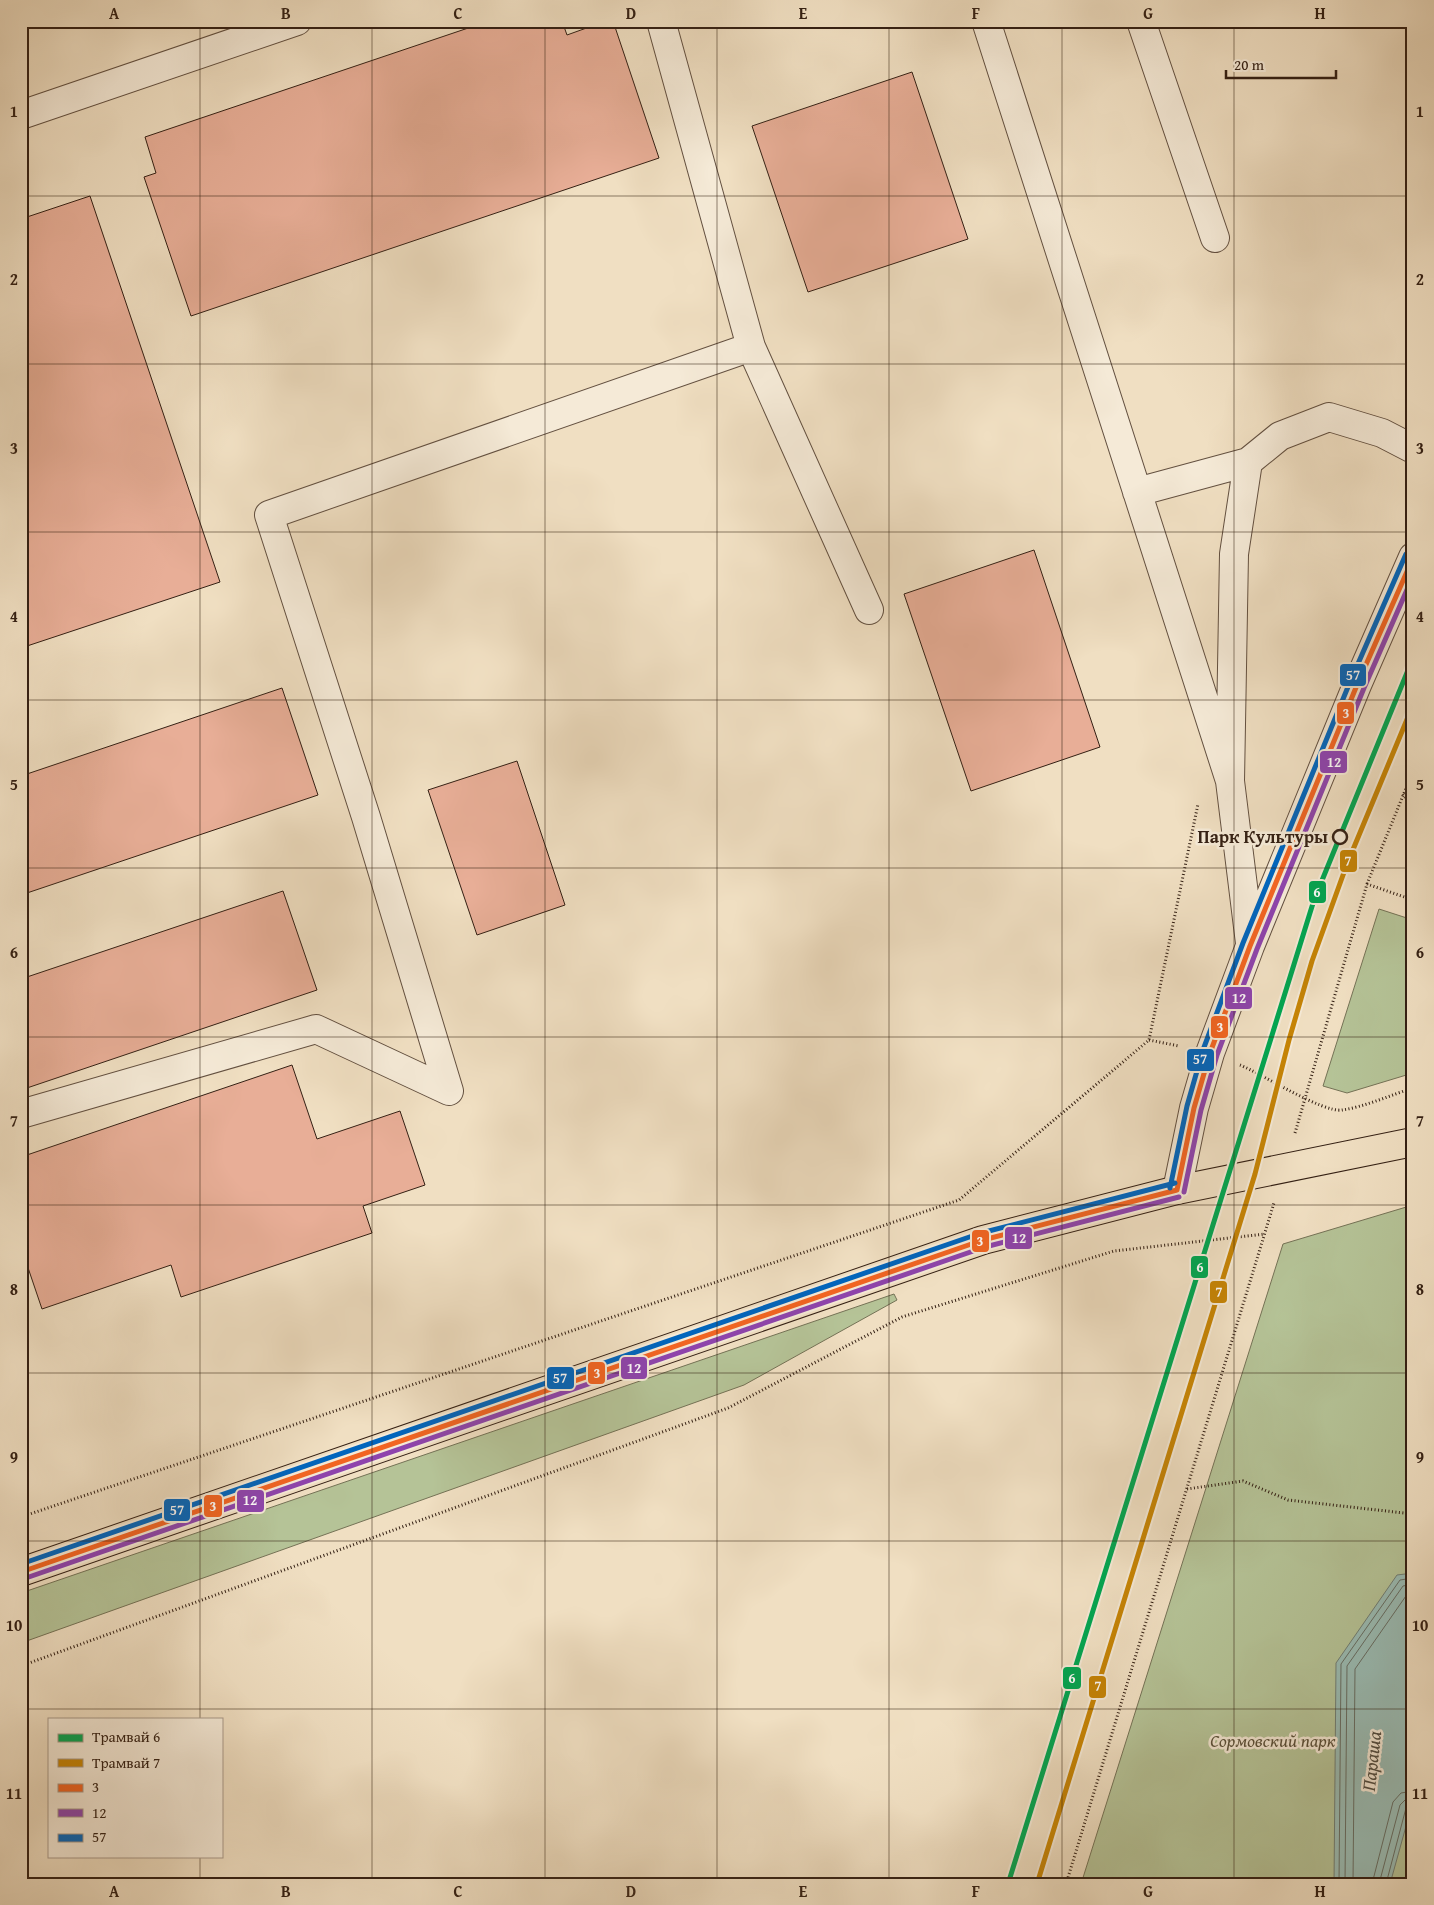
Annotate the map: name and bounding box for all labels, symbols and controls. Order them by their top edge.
text: A [109,1,120,25]
text: B [281,1,291,25]
text: C [453,1,463,25]
text: D [626,1,636,25]
text: E [799,1,808,25]
text: F [972,1,980,25]
text: G [1143,1,1153,25]
text: H [1314,1,1326,25]
scale bar [1226,48,1336,80]
text: 20 m [1234,54,1265,75]
text: 1 [10,99,18,123]
text: 1 [1416,99,1424,123]
text: 2 [10,267,18,291]
text: 2 [1416,267,1424,291]
text: 3 [10,436,18,460]
text: 3 [1416,436,1424,460]
text: 4 [10,604,18,628]
text: 4 [1416,604,1424,628]
line badge: 57 [1339,663,1367,687]
text: 57 [1346,665,1360,685]
line badge: 3 [1336,701,1355,725]
text: 3 [1342,703,1350,723]
line badge: 12 [1319,750,1348,774]
text: 12 [1327,752,1341,772]
text: 5 [10,772,18,796]
text: 5 [1416,772,1424,796]
place label: Парк Культуры [1198,823,1328,850]
marker: Парк Культуры [1332,829,1348,845]
line badge: 7 [1339,849,1358,873]
text: 7 [1344,851,1352,871]
line badge: 6 [1308,880,1327,904]
text: 6 [1313,882,1321,902]
text: 6 [10,940,18,964]
text: 6 [1416,940,1424,964]
line badge: 12 [1224,986,1253,1010]
text: 12 [1232,988,1246,1008]
line badge: 3 [1210,1015,1229,1039]
text: 3 [1216,1017,1224,1037]
line badge: 57 [1186,1048,1215,1072]
text: 57 [1193,1049,1207,1069]
text: 7 [10,1108,18,1132]
text: 7 [1416,1108,1424,1132]
line badge: 12 [1004,1226,1033,1250]
text: 12 [1012,1228,1026,1248]
line badge: 3 [971,1229,990,1253]
text: 3 [976,1231,984,1251]
line badge: 6 [1190,1255,1209,1279]
text: 6 [1196,1257,1204,1277]
text: 8 [10,1277,18,1301]
text: 8 [1416,1277,1424,1301]
line badge: 7 [1209,1280,1228,1304]
text: 7 [1215,1282,1223,1302]
line badge: 12 [620,1356,648,1380]
text: 12 [627,1358,641,1378]
line badge: 3 [587,1361,606,1385]
text: 3 [593,1363,601,1383]
line badge: 57 [546,1366,575,1390]
text: 57 [553,1368,567,1388]
text: 9 [10,1445,18,1469]
text: 9 [1416,1445,1424,1469]
line badge: 12 [236,1489,265,1513]
text: 12 [243,1490,257,1510]
line badge: 3 [203,1494,223,1518]
text: 3 [209,1496,217,1516]
line badge: 57 [163,1498,191,1522]
text: 57 [170,1500,184,1520]
text: 10 [6,1613,22,1637]
text: 10 [1412,1613,1428,1637]
line badge: 6 [1062,1666,1082,1690]
text: 6 [1068,1668,1076,1688]
line badge: 7 [1088,1675,1107,1699]
text: 7 [1094,1676,1102,1696]
legend [48,1718,222,1858]
text: Трамвай 6 [92,1726,160,1747]
park label: Сормовский парк [1210,1727,1336,1754]
water label: Параша [1354,1729,1388,1792]
text: Трамвай 7 [92,1752,160,1773]
text: 3 [92,1776,99,1797]
text: 11 [6,1781,22,1805]
text: 11 [1412,1781,1428,1805]
text: 12 [92,1802,106,1823]
text: 57 [92,1826,106,1847]
text: A [109,1879,120,1903]
text: B [281,1879,291,1903]
text: C [453,1879,463,1903]
text: D [626,1879,636,1903]
text: E [799,1879,808,1903]
text: F [972,1879,980,1903]
text: G [1143,1879,1153,1903]
text: H [1314,1879,1326,1903]

